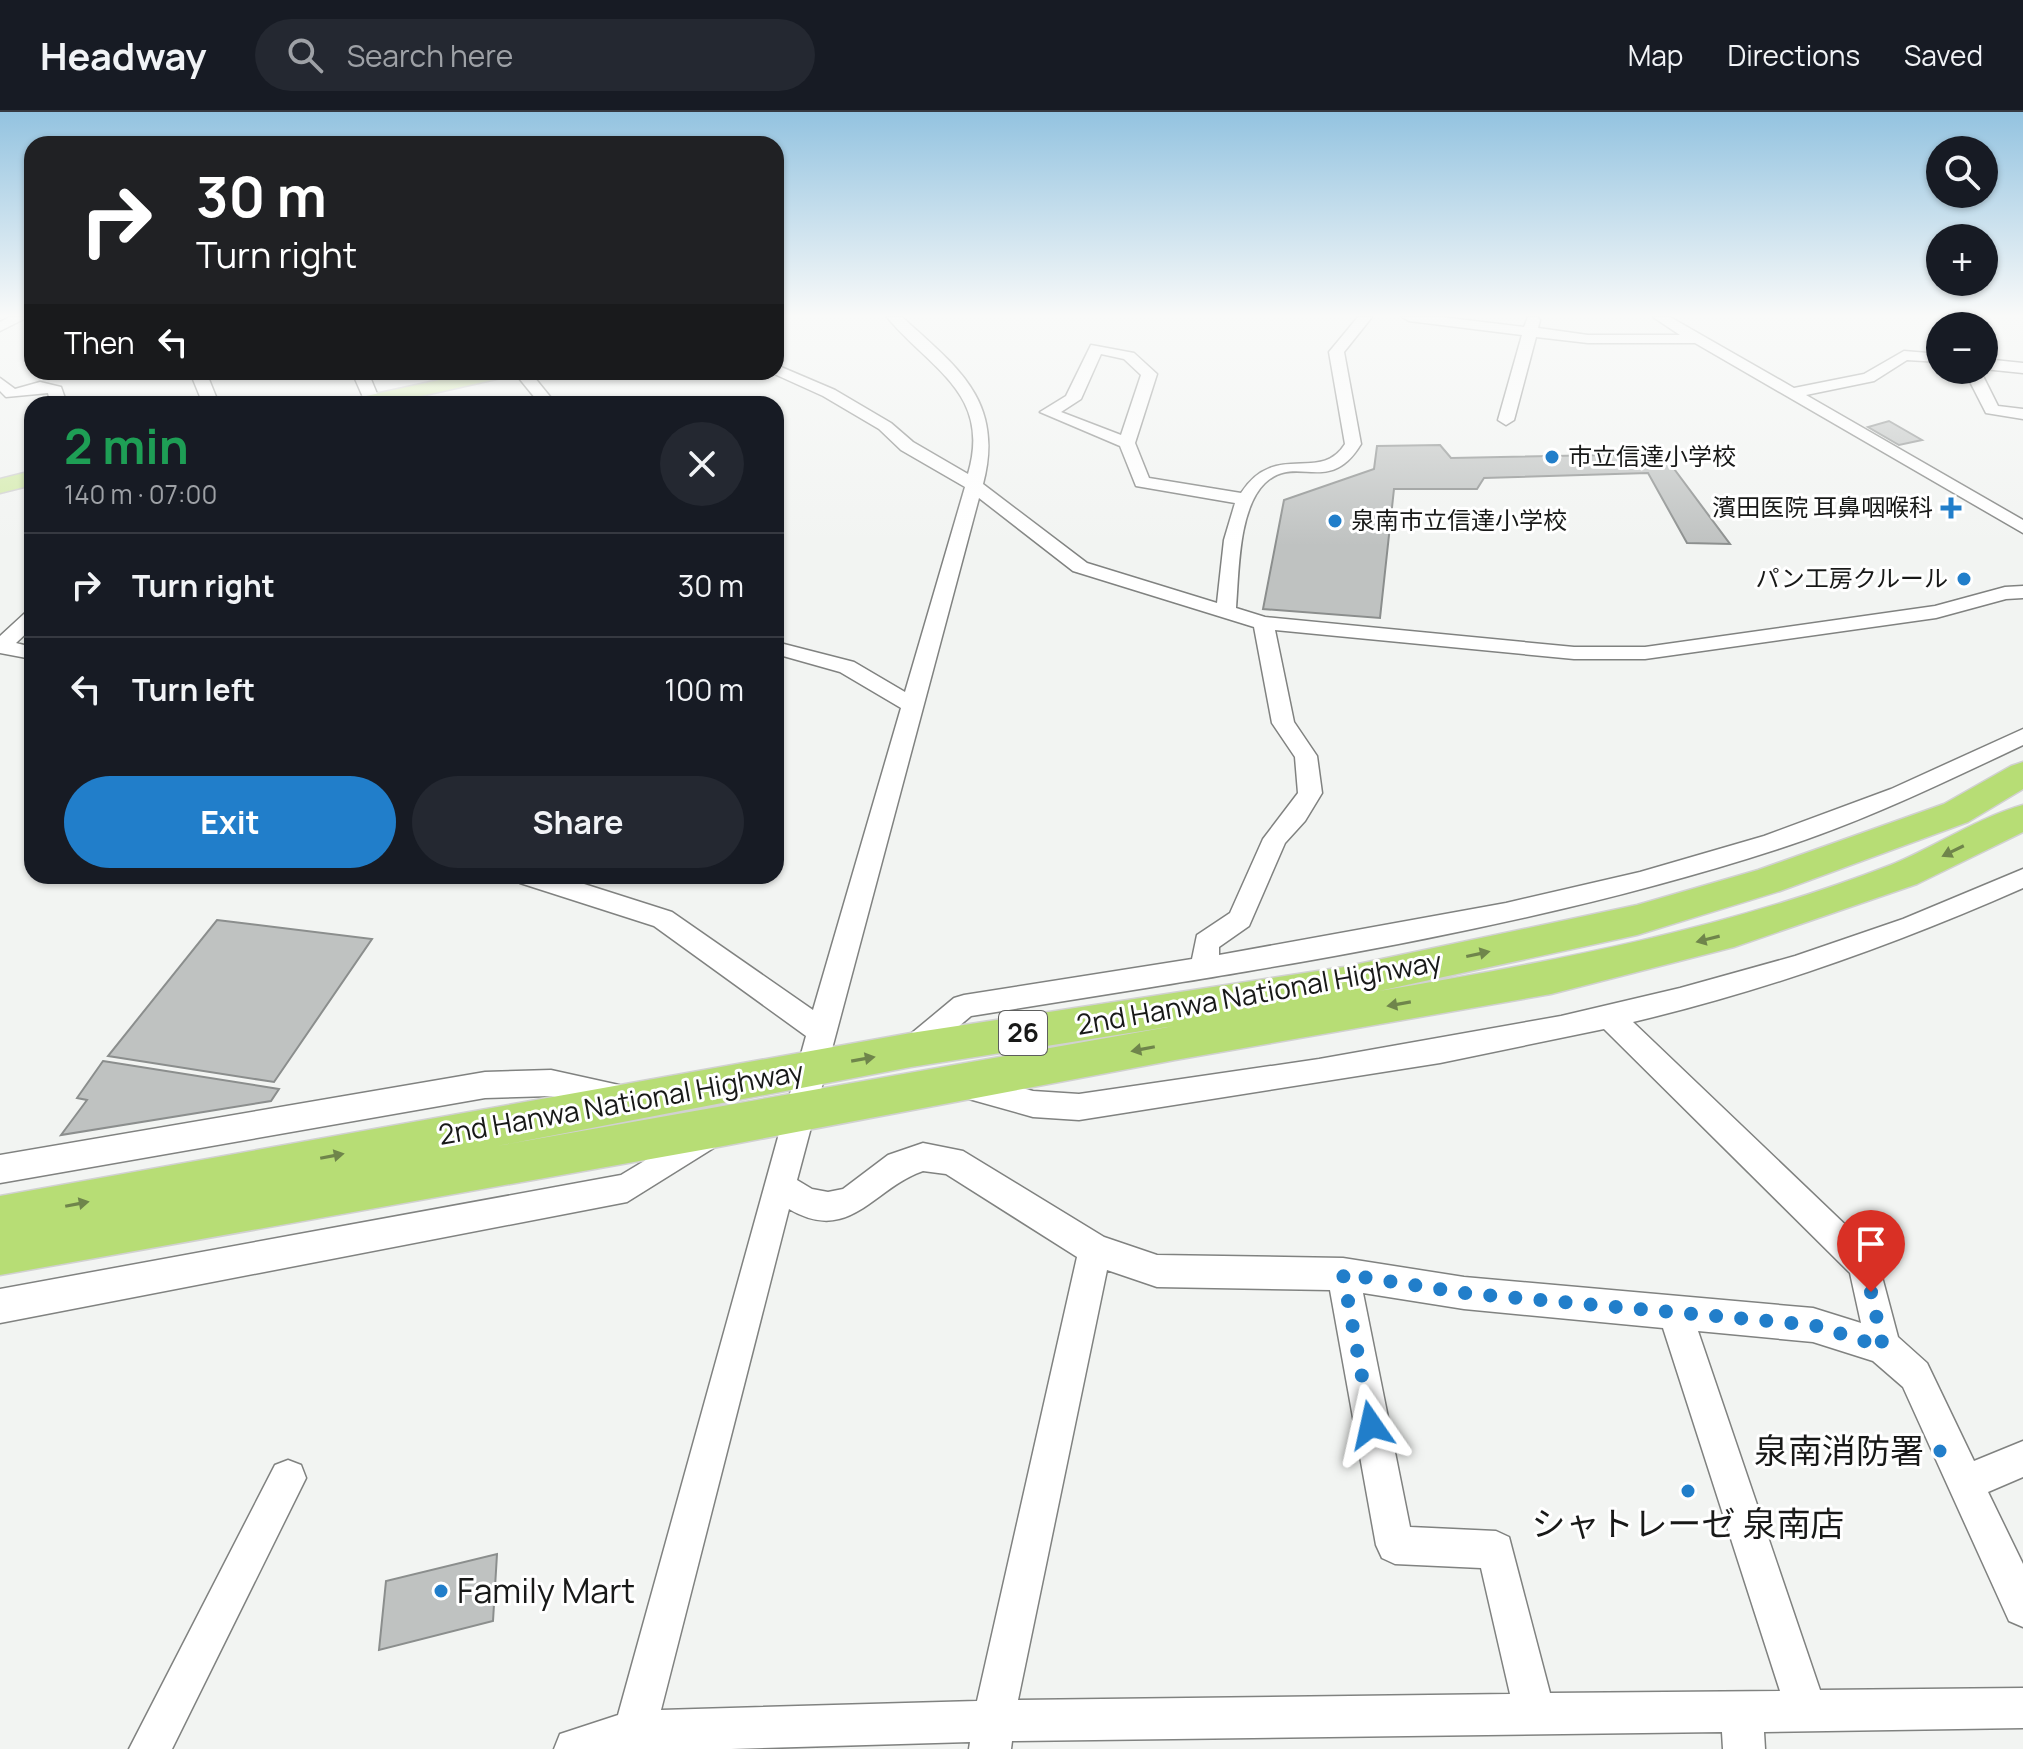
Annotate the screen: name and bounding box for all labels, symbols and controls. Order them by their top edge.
search box [255,19,815,91]
text: Headway [40,29,207,81]
icon: search [283,33,327,77]
text: Search here [347,35,513,76]
text: Map [1628,36,1683,74]
text: Directions [1727,36,1860,74]
text: Saved [1904,36,1983,74]
map controls [1926,136,1998,384]
button: search [1926,136,1998,208]
text: 30 m [196,157,327,234]
icon: right [64,168,168,272]
button: + [1926,224,1998,296]
text: Turn right [196,230,357,279]
button: − [1926,312,1998,384]
icon: left [151,320,195,364]
text: Then [64,322,135,363]
text: 2 min [64,413,189,478]
button: close [660,422,744,506]
place label: 市立信達小学校 [1568,439,1736,472]
marker: 市立信達小学校 [1543,448,1561,466]
text: 140 m · 07:00 [64,476,217,512]
place label: 濱田医院 耳鼻咽喉科 [1712,490,1933,523]
marker: 濱田医院 耳鼻咽喉科 [1940,497,1962,519]
place label: 泉南市立信達小学校 [1351,503,1567,536]
marker: 泉南市立信達小学校 [1326,512,1344,530]
place label: パン工房クルール [1756,561,1948,594]
icon: right [64,563,108,607]
text: Turn right [132,565,275,606]
text: 30 m [678,565,744,606]
marker: パン工房クルール [1955,570,1973,588]
icon: left [64,667,108,711]
text: Turn left [132,669,255,710]
text: 100 m [664,669,744,710]
button: Exit [64,776,396,868]
button: Share [412,776,744,868]
one-way arrow [1941,844,1964,858]
one-way arrow [1696,933,1721,945]
street label: 2nd Hanwa National Highway [1073,941,1445,1043]
one-way arrow [1466,947,1491,960]
one-way arrow [1387,998,1412,1011]
road number: 26 [999,1011,1047,1055]
one-way arrow [1131,1043,1156,1056]
street label: 2nd Hanwa National Highway [435,1051,807,1153]
one-way arrow [851,1052,876,1064]
one-way arrow [320,1149,345,1162]
one-way arrow [64,1197,89,1209]
pin [1837,1210,1905,1292]
icon: arrive [1849,1222,1893,1266]
position arrow [1329,1383,1413,1467]
place label: 泉南消防署 [1754,1427,1924,1473]
marker: 泉南消防署 [1931,1442,1949,1460]
marker: シャトレーゼ 泉南店 [1679,1482,1697,1500]
place label: シャトレーゼ 泉南店 [1532,1500,1844,1546]
place label: Family Mart [457,1567,635,1613]
marker: Family Mart [432,1582,450,1600]

